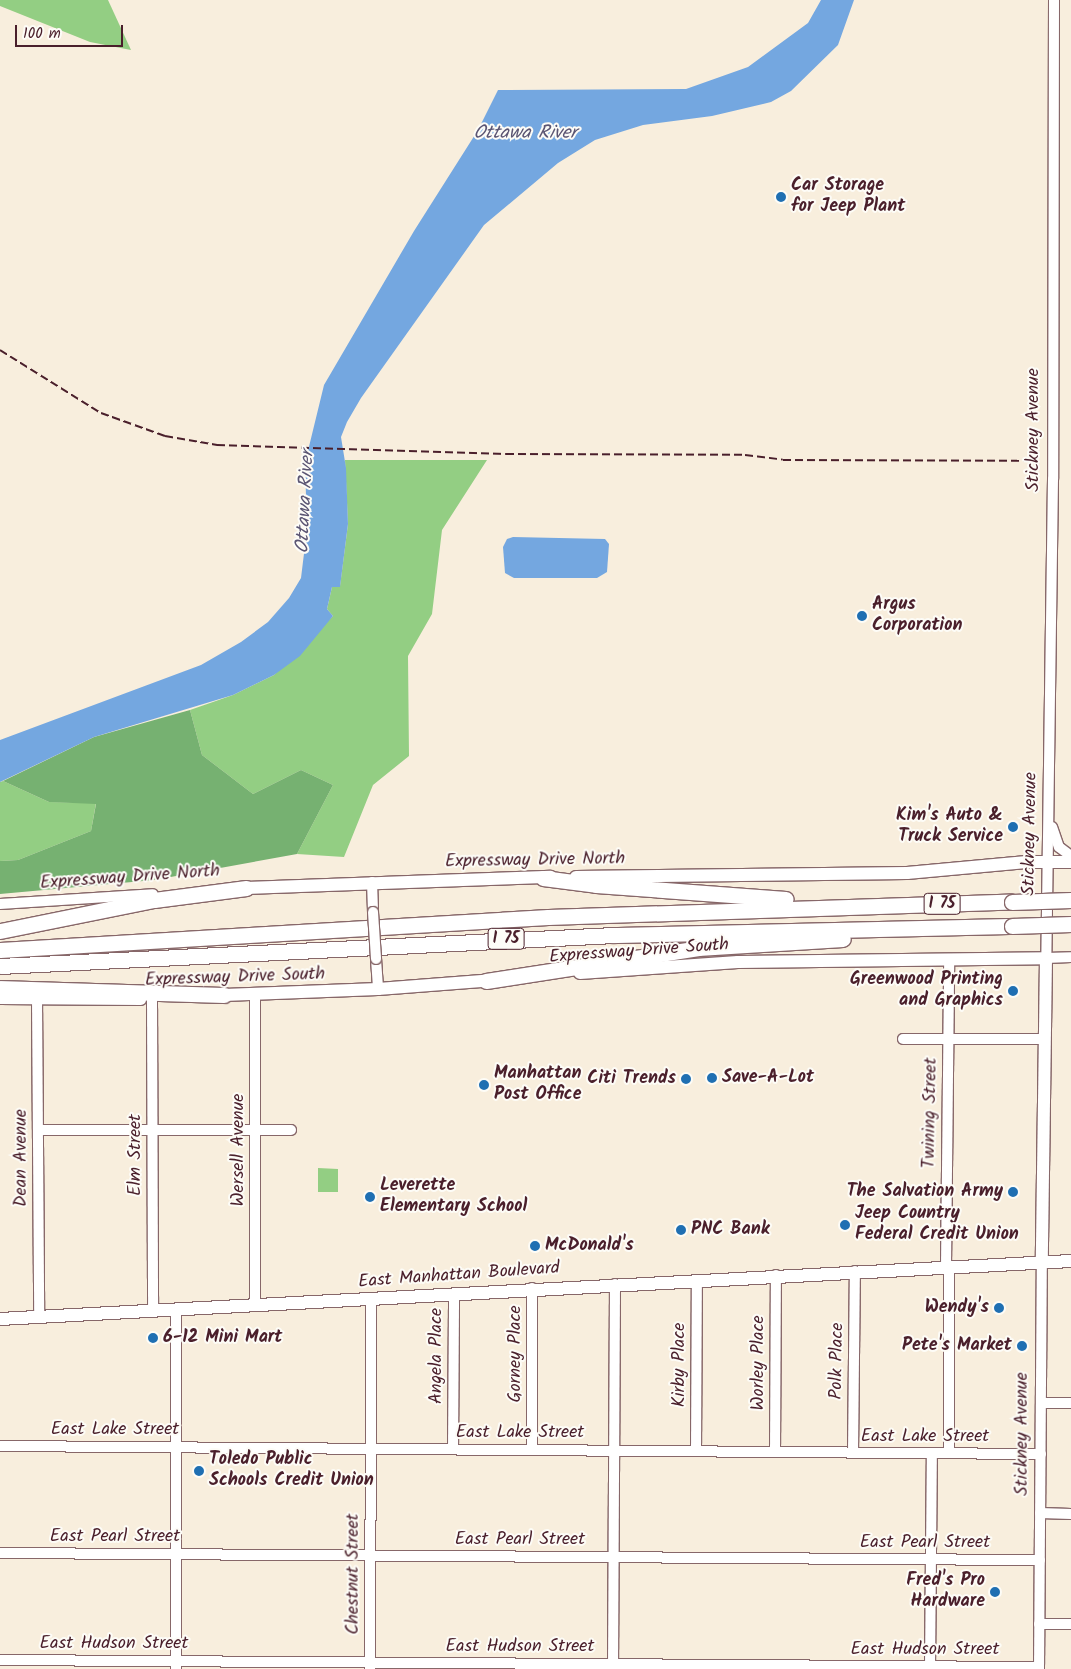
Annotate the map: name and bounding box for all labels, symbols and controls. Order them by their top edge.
scale bar [18,15,125,47]
text: 100 m [23,22,61,46]
water label: Ottawa River [473,123,577,145]
place label: Car Storage for Jeep Plant [791,176,905,218]
marker: Car Storage for Jeep Plant [775,191,787,203]
street label: Stickney Avenue [1023,368,1045,492]
water label: Ottawa River [292,450,320,554]
place label: Argus Corporation [872,595,962,638]
marker: Argus Corporation [856,610,868,622]
street label: Stickney Avenue [1019,772,1043,896]
place label: Kim's Auto & Truck Service [896,806,1003,849]
marker: Kim's Auto & Truck Service [1007,821,1019,833]
street label: Expressway Drive North [445,849,625,873]
street label: Expressway Drive North [39,861,221,895]
road number: I 75 [923,891,961,918]
road number: I 75 [487,926,525,952]
street label: Expressway Drive South [548,935,730,969]
street label: Expressway Drive South [145,964,325,992]
place label: Greenwood Printing and Graphics [850,970,1003,1012]
marker: Greenwood Printing and Graphics [1007,985,1019,997]
street label: Twining Street [919,1057,943,1169]
place label: Manhattan Post Office [494,1064,581,1106]
place label: Save-A-Lot [722,1067,814,1089]
place label: Citi Trends [587,1068,676,1090]
marker: Save-A-Lot [706,1072,718,1084]
marker: Citi Trends [680,1073,692,1085]
marker: Manhattan Post Office [478,1079,490,1091]
street label: Wersell Avenue [228,1094,250,1206]
street label: Dean Avenue [11,1109,33,1207]
street label: Elm Street [125,1114,147,1196]
place label: Leverette Elementary School [380,1176,527,1218]
place label: The Salvation Army [847,1181,1003,1203]
marker: The Salvation Army [1007,1186,1019,1198]
marker: Leverette Elementary School [364,1191,376,1203]
place label: Jeep Country Federal Credit Union [855,1204,1019,1246]
place label: PNC Bank [691,1219,770,1241]
marker: Jeep Country Federal Credit Union [839,1219,851,1231]
marker: PNC Bank [675,1224,687,1236]
place label: McDonald's [545,1235,634,1257]
marker: McDonald's [529,1240,541,1252]
street label: East Manhattan Boulevard [357,1258,561,1294]
place label: Wendy's [925,1297,989,1319]
marker: Wendy's [993,1302,1005,1314]
street label: Gorney Place [505,1305,527,1403]
street label: Angela Place [426,1308,448,1404]
street label: Worley Place [748,1315,770,1411]
street label: Polk Place [827,1322,849,1400]
street label: Kirby Place [669,1323,691,1407]
place label: 6-12 Mini Mart [163,1327,282,1349]
marker: 6-12 Mini Mart [147,1332,159,1344]
place label: Pete's Market [902,1335,1012,1357]
marker: Pete's Market [1016,1340,1028,1352]
street label: Stickney Avenue [1012,1372,1034,1496]
street label: East Lake Street [51,1419,179,1441]
street label: East Lake Street [456,1422,584,1444]
street label: East Lake Street [861,1426,989,1448]
place label: Toledo Public Schools Credit Union [209,1450,374,1492]
marker: Toledo Public Schools Credit Union [193,1465,205,1477]
street label: Chestnut Street [343,1513,365,1635]
street label: East Pearl Street [50,1526,180,1548]
street label: East Pearl Street [455,1529,585,1551]
street label: East Pearl Street [860,1532,990,1554]
place label: Fred's Pro Hardware [906,1571,985,1614]
marker: Fred's Pro Hardware [989,1586,1001,1598]
street label: East Hudson Street [40,1633,188,1655]
street label: East Hudson Street [446,1636,594,1658]
street label: East Hudson Street [851,1639,999,1661]

